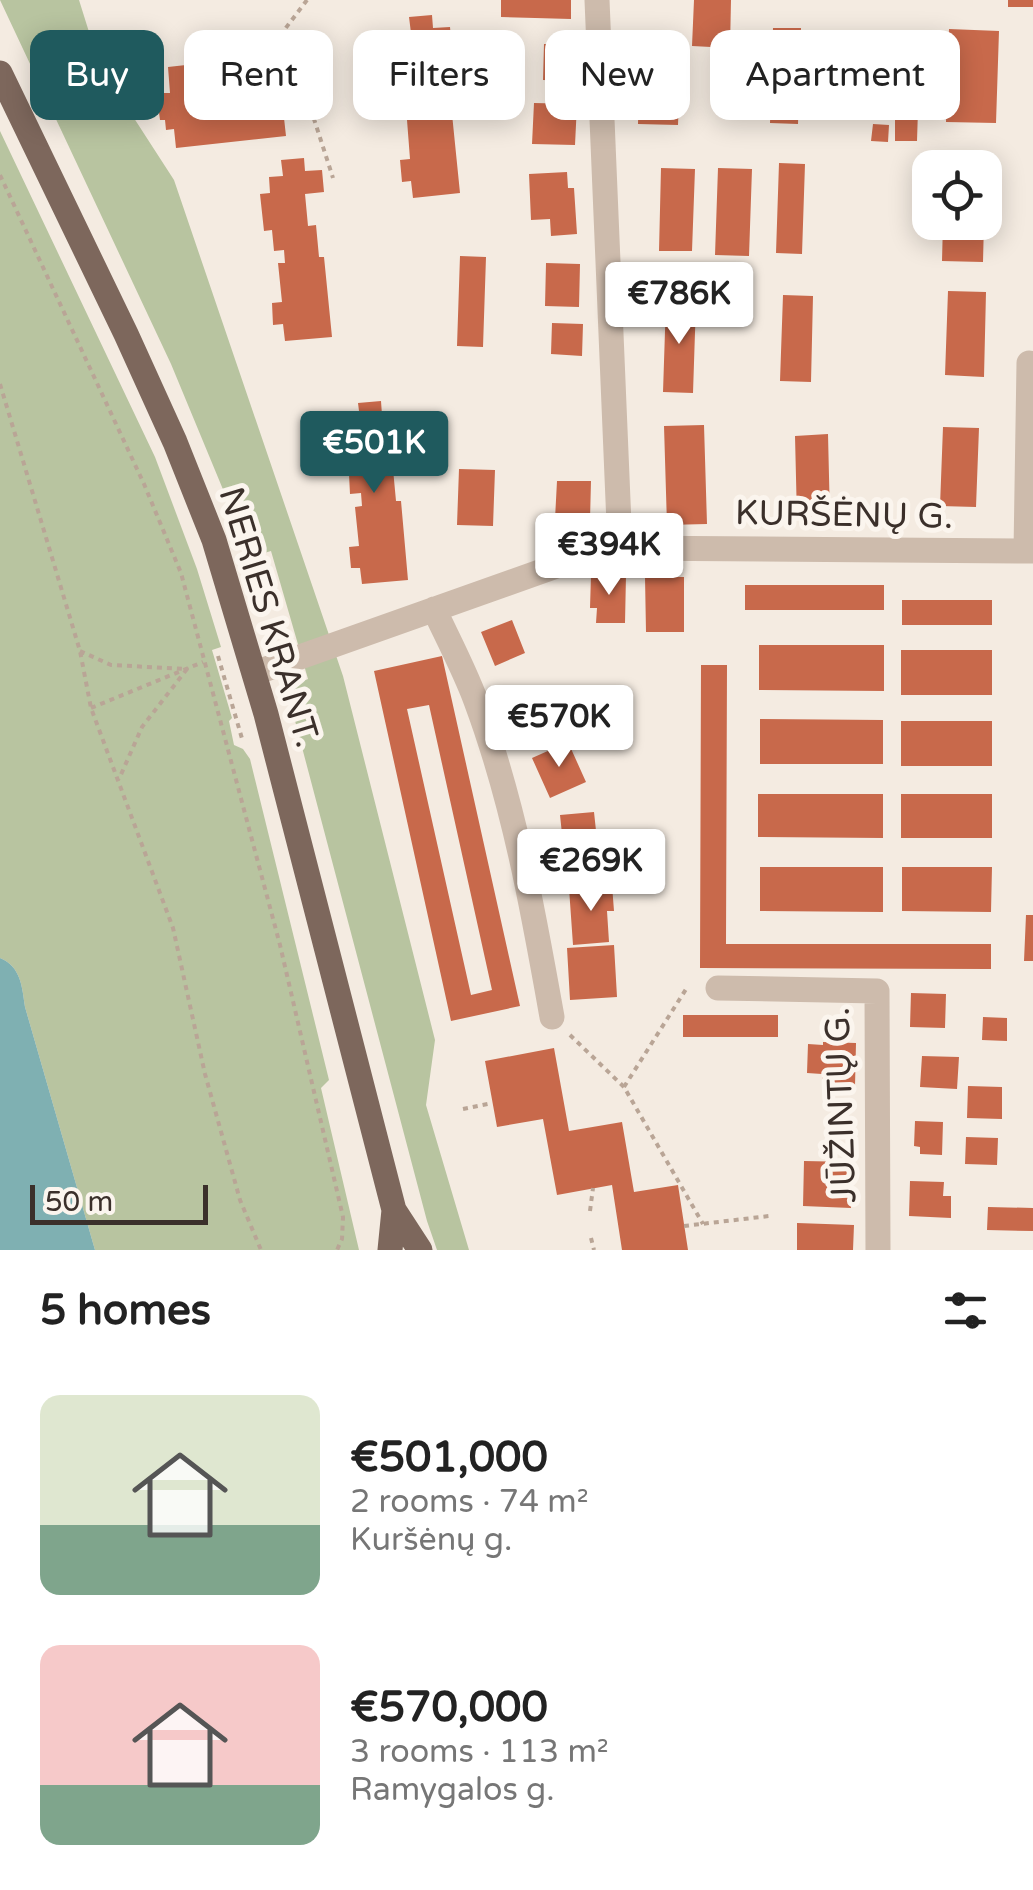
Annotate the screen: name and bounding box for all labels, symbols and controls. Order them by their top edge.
chip: Buy [30,30,164,120]
chip: Rent [184,30,333,120]
chip: Filters [353,30,525,120]
chip: New [545,30,690,120]
chip: Apartment [710,30,960,120]
map controls [912,150,1002,240]
button: locate [912,150,1002,240]
pin: €786K [609,262,749,347]
text: €786K [627,275,731,313]
pin: €501K [304,411,444,496]
text: €501K [322,424,426,462]
street label: NERIES KRANT. [210,482,329,752]
street label: KURŠĖNŲ G. [735,492,953,538]
pin: €394K [539,513,679,598]
text: €394K [557,526,661,564]
pin: €570K [489,685,629,770]
text: €570K [507,698,611,736]
pin: €269K [521,829,661,914]
text: €269K [539,842,643,880]
street label: JŪŽINTŲ G. [817,1006,865,1204]
scale bar [30,1180,208,1224]
text: 50 m [45,1185,113,1219]
icon: filters [938,1283,993,1338]
text: 5 homes [40,1285,211,1336]
text: €501,000 [350,1432,548,1483]
icon: home [120,1435,240,1555]
text: 2 rooms · 74 m² [350,1483,589,1521]
text: Kuršėnų g. [350,1521,512,1559]
text: €570,000 [350,1682,548,1733]
icon: home [120,1685,240,1805]
text: 3 rooms · 113 m² [350,1733,609,1771]
text: Ramygalos g. [350,1771,555,1809]

